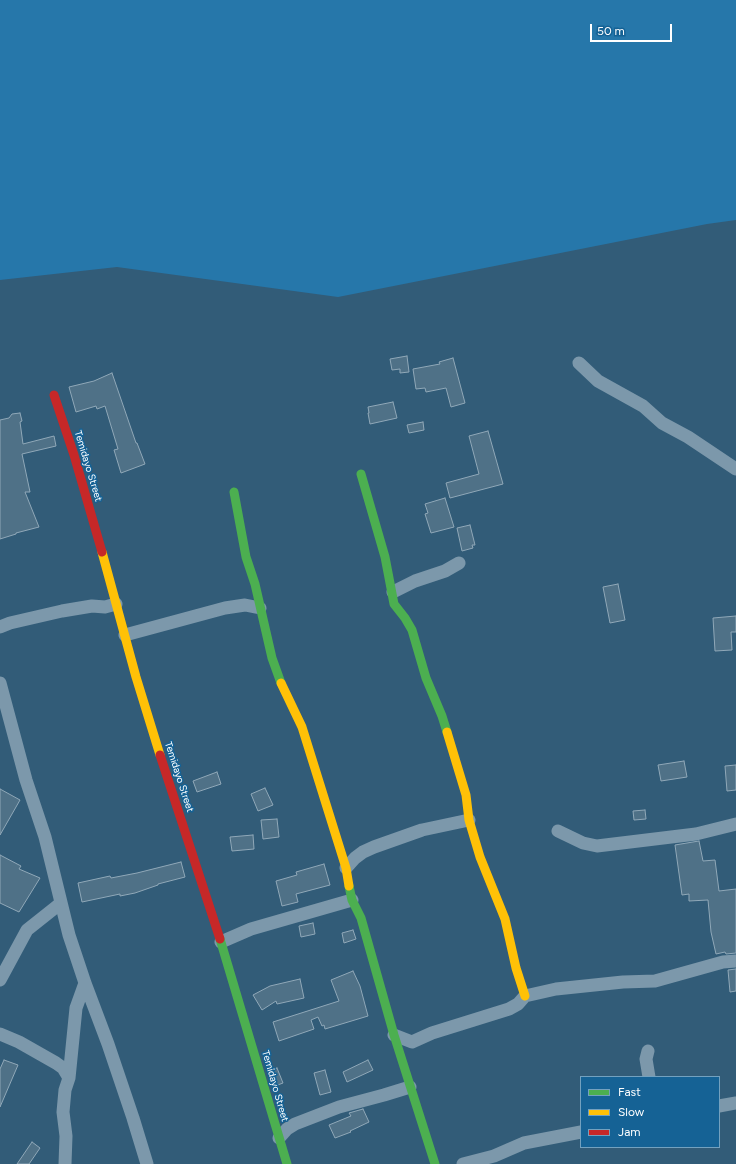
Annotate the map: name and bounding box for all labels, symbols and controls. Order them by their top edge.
scale bar [592,16,674,42]
text: 50 m [597,24,625,38]
street label: Temidayo Street [72,429,104,503]
street label: Temidayo Street [162,740,196,814]
street label: Temidayo Street [259,1049,291,1123]
legend [580,1076,720,1148]
text: Fast [618,1085,641,1099]
text: Slow [618,1105,644,1119]
text: Jam [618,1125,641,1139]

